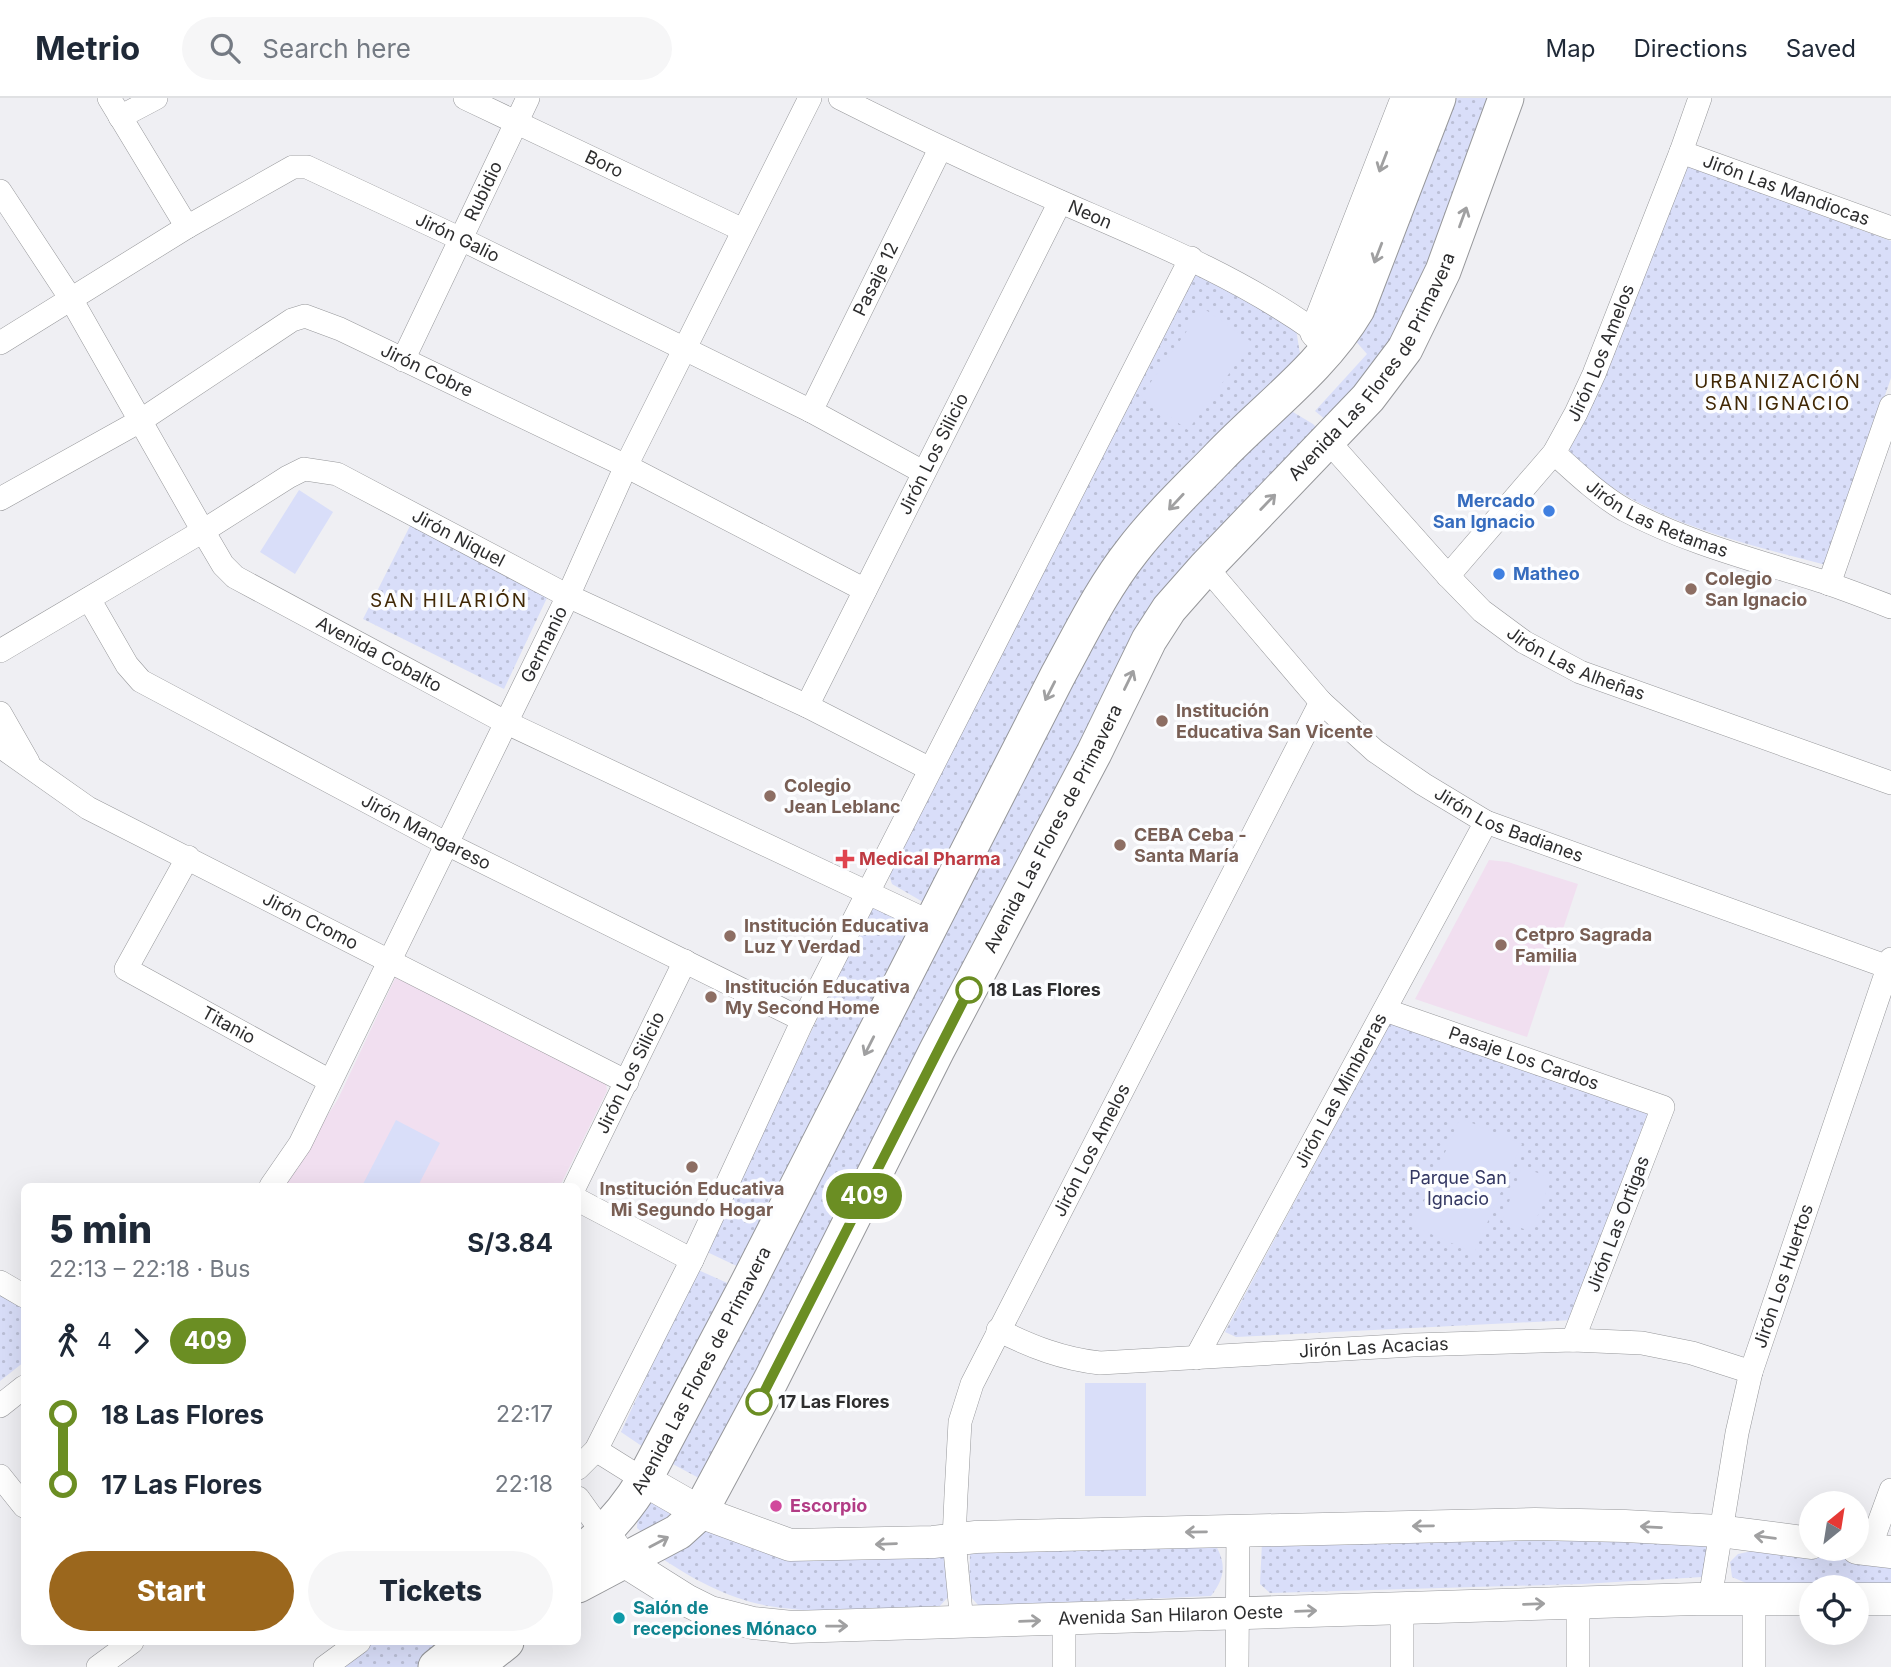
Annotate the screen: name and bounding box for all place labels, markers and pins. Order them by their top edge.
place label: Mercado San Ignacio [1433,490,1535,532]
marker: Mercado San Ignacio [1541,503,1557,519]
place label: Matheo [1513,563,1580,584]
marker: Matheo [1491,566,1507,582]
place label: Colegio San Ignacio [1705,568,1807,610]
marker: Colegio San Ignacio [1683,581,1699,597]
place label: Institución Educativa San Vicente [1176,700,1373,742]
marker: Institución Educativa San Vicente [1154,713,1170,729]
place label: Colegio Jean Leblanc [784,775,901,817]
marker: Colegio Jean Leblanc [762,788,778,804]
place label: CEBA Ceba - Santa María [1134,824,1247,866]
marker: CEBA Ceba - Santa María [1112,837,1128,853]
place label: Medical Pharma [859,848,1001,869]
marker: Medical Pharma [837,851,853,867]
place label: Institución Educativa Luz Y Verdad [744,915,929,957]
place label: Cetpro Sagrada Familia [1515,924,1652,966]
marker: Institución Educativa Luz Y Verdad [722,928,738,944]
marker: Cetpro Sagrada Familia [1493,937,1509,953]
place label: Institución Educativa My Second Home [725,976,910,1018]
marker: 18 Las Flores [956,977,982,1003]
place label: 18 Las Flores [988,979,1101,1000]
marker: Institución Educativa My Second Home [703,989,719,1005]
marker: Institución Educativa Mi Segundo Hogar [684,1159,700,1175]
place label: Institución Educativa Mi Segundo Hogar [600,1178,784,1220]
marker: 17 Las Flores [746,1389,772,1415]
place label: 17 Las Flores [778,1391,890,1412]
place label: Escorpio [790,1495,867,1516]
marker: Escorpio [768,1498,784,1514]
place label: Salón de recepciones Mónaco [633,1597,817,1639]
marker: Salón de recepciones Mónaco [611,1610,627,1626]

